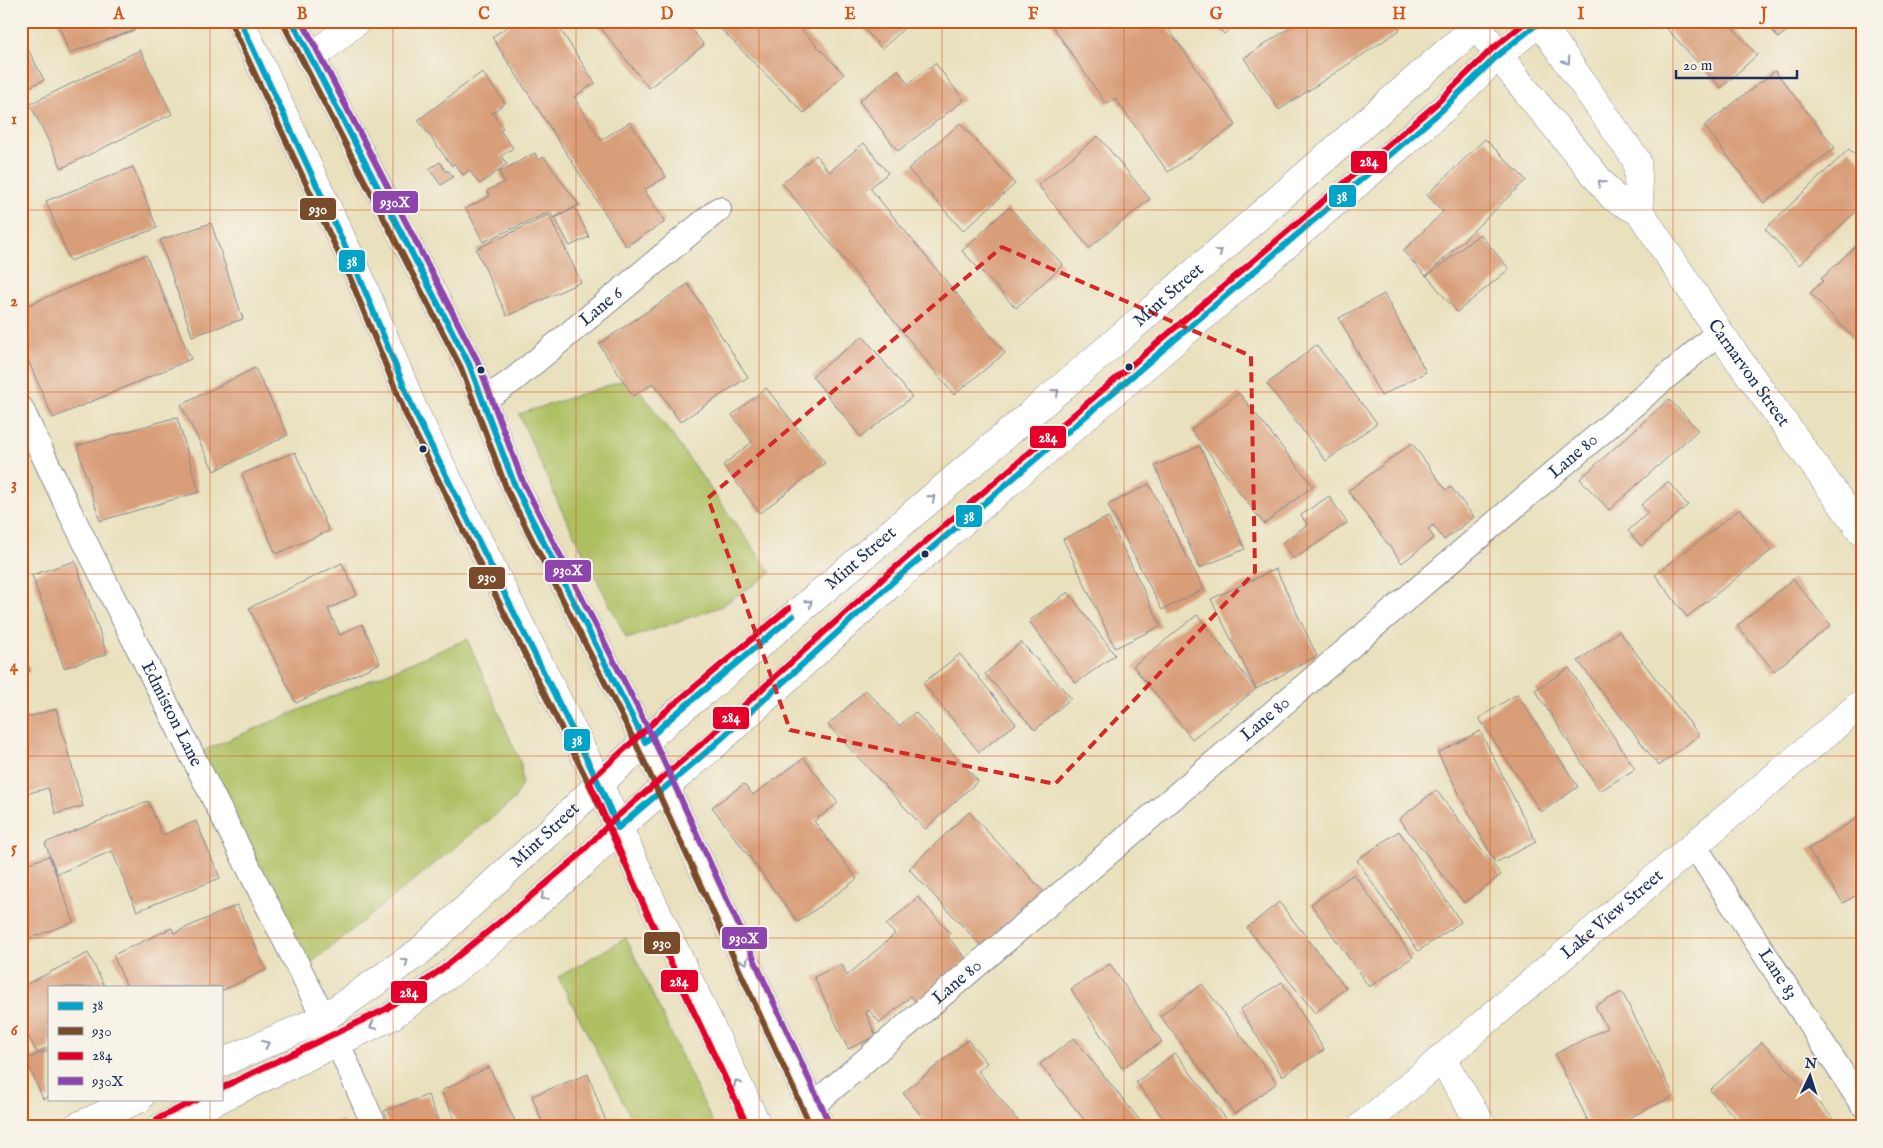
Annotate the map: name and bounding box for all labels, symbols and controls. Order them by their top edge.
text: A [113,5,126,25]
text: B [297,5,308,25]
text: C [478,5,490,25]
text: D [661,5,674,25]
text: E [844,5,856,25]
text: F [1028,5,1039,25]
text: G [1210,5,1223,25]
text: H [1392,5,1406,25]
text: I [1578,5,1585,25]
text: J [1759,5,1768,25]
scale bar [1676,48,1797,80]
one-way arrow [1561,55,1570,65]
text: 20 m [1683,56,1713,75]
text: 1 [11,110,17,130]
line badge: 284 [1350,150,1388,174]
text: 284 [1360,153,1380,171]
one-way arrow [1599,180,1607,189]
line badge: 38 [1328,184,1357,208]
text: 38 [1337,188,1348,206]
line badge: 930X [372,190,419,214]
text: 930X [379,194,410,212]
line badge: 930 [299,197,337,221]
text: 930 [308,201,327,219]
line badge: 38 [338,249,366,273]
one-way arrow [1213,249,1222,257]
text: 38 [347,253,358,271]
street label: Mint Street [1129,258,1209,332]
street label: Lane 6 [575,282,628,332]
text: 2 [10,292,18,312]
street label: Carnarvon Street [1702,315,1795,431]
unlabelled marker [1124,362,1134,372]
unlabelled marker [476,365,486,375]
one-way arrow [1051,389,1060,398]
line badge: 284 [1029,425,1067,449]
text: 284 [1039,429,1059,447]
street label: Lane 80 [1544,429,1603,484]
unlabelled marker [418,444,428,454]
text: 3 [11,475,17,495]
one-way arrow [927,494,936,503]
line badge: 38 [955,504,983,528]
text: 38 [964,508,975,526]
street label: Mint Street [821,522,901,595]
unlabelled marker [920,549,930,559]
line badge: 930X [544,559,592,583]
text: 930X [552,562,583,580]
line badge: 930 [468,566,506,590]
text: 930 [477,569,496,587]
one-way arrow [803,600,812,609]
text: 4 [10,657,19,677]
street label: Edmiston Lane [135,658,207,771]
street label: Lane 80 [1236,691,1295,747]
line badge: 284 [712,706,750,730]
text: 284 [722,709,742,727]
line badge: 38 [563,728,591,752]
text: 38 [572,732,583,750]
street label: Mint Street [506,798,585,873]
text: 5 [11,839,17,859]
street label: Lake View Street [1556,864,1668,964]
one-way arrow [541,891,550,899]
line badge: 930X [721,926,768,950]
text: 930X [728,930,759,948]
line badge: 930 [643,931,681,955]
text: 930 [652,935,671,953]
street label: Lane 83 [1753,944,1803,1004]
street label: Lane 80 [928,954,987,1010]
one-way arrow [739,956,749,965]
one-way arrow [399,959,408,967]
line badge: 284 [660,969,699,993]
text: 284 [670,973,690,991]
line badge: 284 [390,980,428,1004]
text: 284 [400,984,420,1002]
legend [48,986,222,1100]
text: 38 [92,996,104,1015]
one-way arrow [369,1020,378,1030]
text: 6 [11,1021,19,1041]
text: 930 [91,1022,112,1041]
one-way arrow [261,1039,270,1050]
text: 284 [92,1046,113,1065]
north arrow [1786,1050,1836,1100]
text: N [1803,1055,1818,1073]
text: 930X [91,1072,124,1091]
one-way arrow [733,1079,743,1088]

